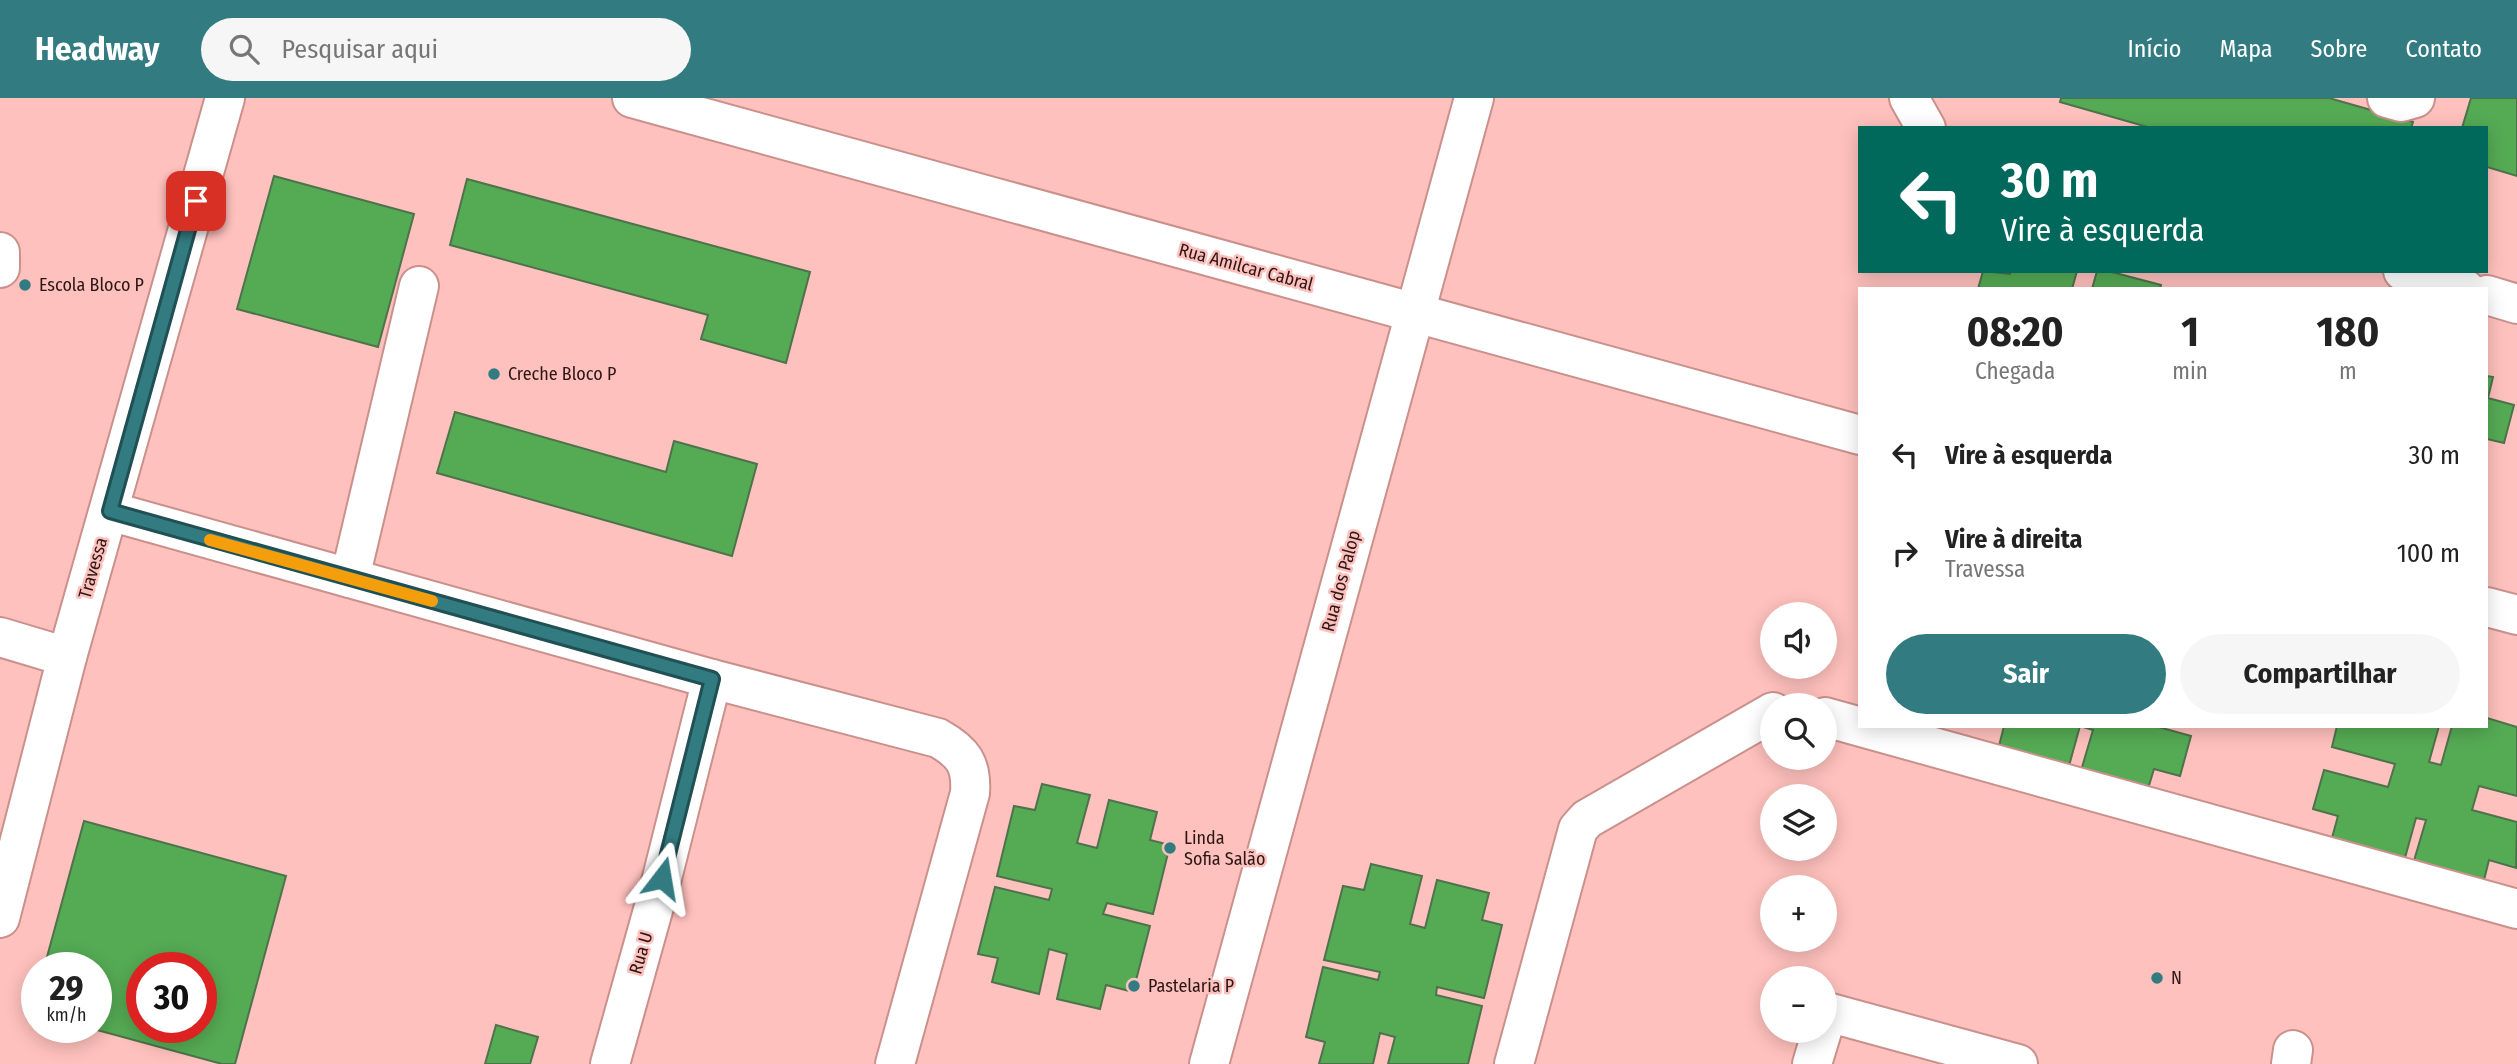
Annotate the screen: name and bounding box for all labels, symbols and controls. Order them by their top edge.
search box [201,18,691,81]
text: Headway [35,29,159,69]
icon: search [225,30,263,68]
text: Pesquisar aqui [281,34,438,65]
text: Início [2128,35,2181,63]
text: Mapa [2219,35,2273,63]
text: Sobre [2311,35,2367,63]
text: Contato [2405,35,2482,63]
text: 30 m [2001,151,2099,210]
icon: left [1886,154,1977,245]
pin [166,171,226,231]
icon: arrive [177,182,215,220]
text: Vire à esquerda [2001,211,2204,249]
street label: Rua Amilcar Cabral [1176,239,1316,296]
place label: Escola Bloco P [39,274,144,296]
marker: Escola Bloco P [17,277,33,293]
text: 08:20 [1967,307,2064,357]
text: 1 [2181,307,2199,357]
text: 180 [2317,307,2379,357]
text: Chegada [1975,357,2055,385]
text: min [2172,357,2208,385]
text: m [2339,357,2357,385]
place label: Creche Bloco P [508,363,616,385]
marker: Creche Bloco P [486,366,502,382]
icon: left [1886,436,1924,474]
text: Vire à esquerda [1945,440,2112,471]
text: 30 m [2409,440,2460,471]
text: Vire à direita [1945,524,2083,555]
street label: Rua dos Palop [1317,528,1365,634]
icon: right [1886,534,1924,572]
street label: Travessa [74,535,112,601]
text: 100 m [2397,538,2460,569]
text: Travessa [1945,555,2025,583]
map controls [1760,602,1837,1043]
button: sound [1760,602,1837,679]
button: Sair [1886,634,2166,714]
button: Compartilhar [2180,634,2460,714]
button: search [1760,693,1837,770]
button: layers [1760,784,1837,861]
place label: Linda Sofia Salão [1184,827,1265,870]
marker: Linda Sofia Salão [1162,840,1178,856]
position arrow [625,841,699,915]
button: + [1760,875,1837,952]
street label: Rua U [625,929,657,977]
speed limit sign: 30 [126,952,217,1043]
button: − [1760,966,1837,1043]
text: 29 [49,967,84,1009]
place label: N [2171,967,2182,989]
marker: N [2149,970,2165,986]
place label: Pastelaria P [1148,975,1234,997]
marker: Pastelaria P [1126,978,1142,994]
text: km/h [46,1004,87,1026]

